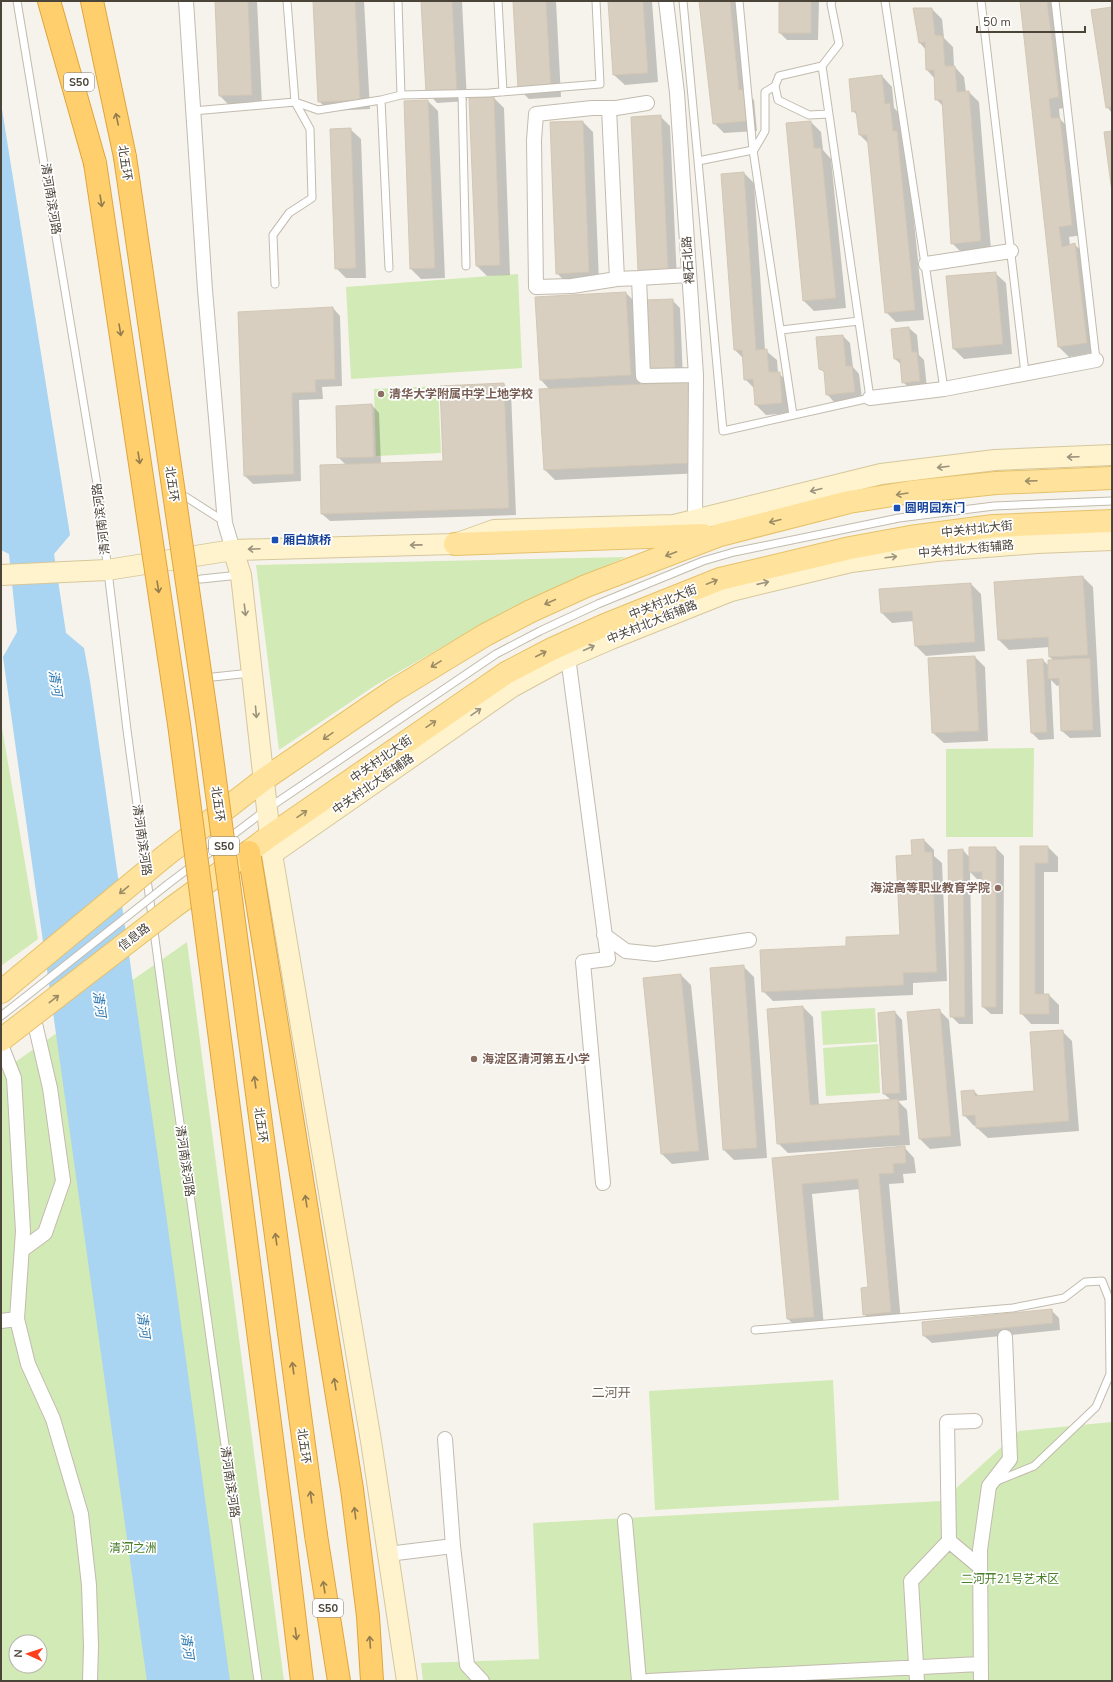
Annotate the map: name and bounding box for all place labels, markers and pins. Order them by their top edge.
place label: 清华大学附属中学上地学校 [389,386,533,402]
marker: 清华大学附属中学上地学校 [376,389,386,399]
place label: 圆明园东门 [905,500,965,516]
marker: 圆明园东门 [892,503,902,513]
place label: 厢白旗桥 [283,532,331,548]
marker: 厢白旗桥 [270,535,280,545]
place label: 海淀高等职业教育学院 [870,880,990,896]
marker: 海淀高等职业教育学院 [993,883,1003,893]
place label: 海淀区清河第五小学 [482,1051,590,1067]
marker: 海淀区清河第五小学 [469,1054,479,1064]

